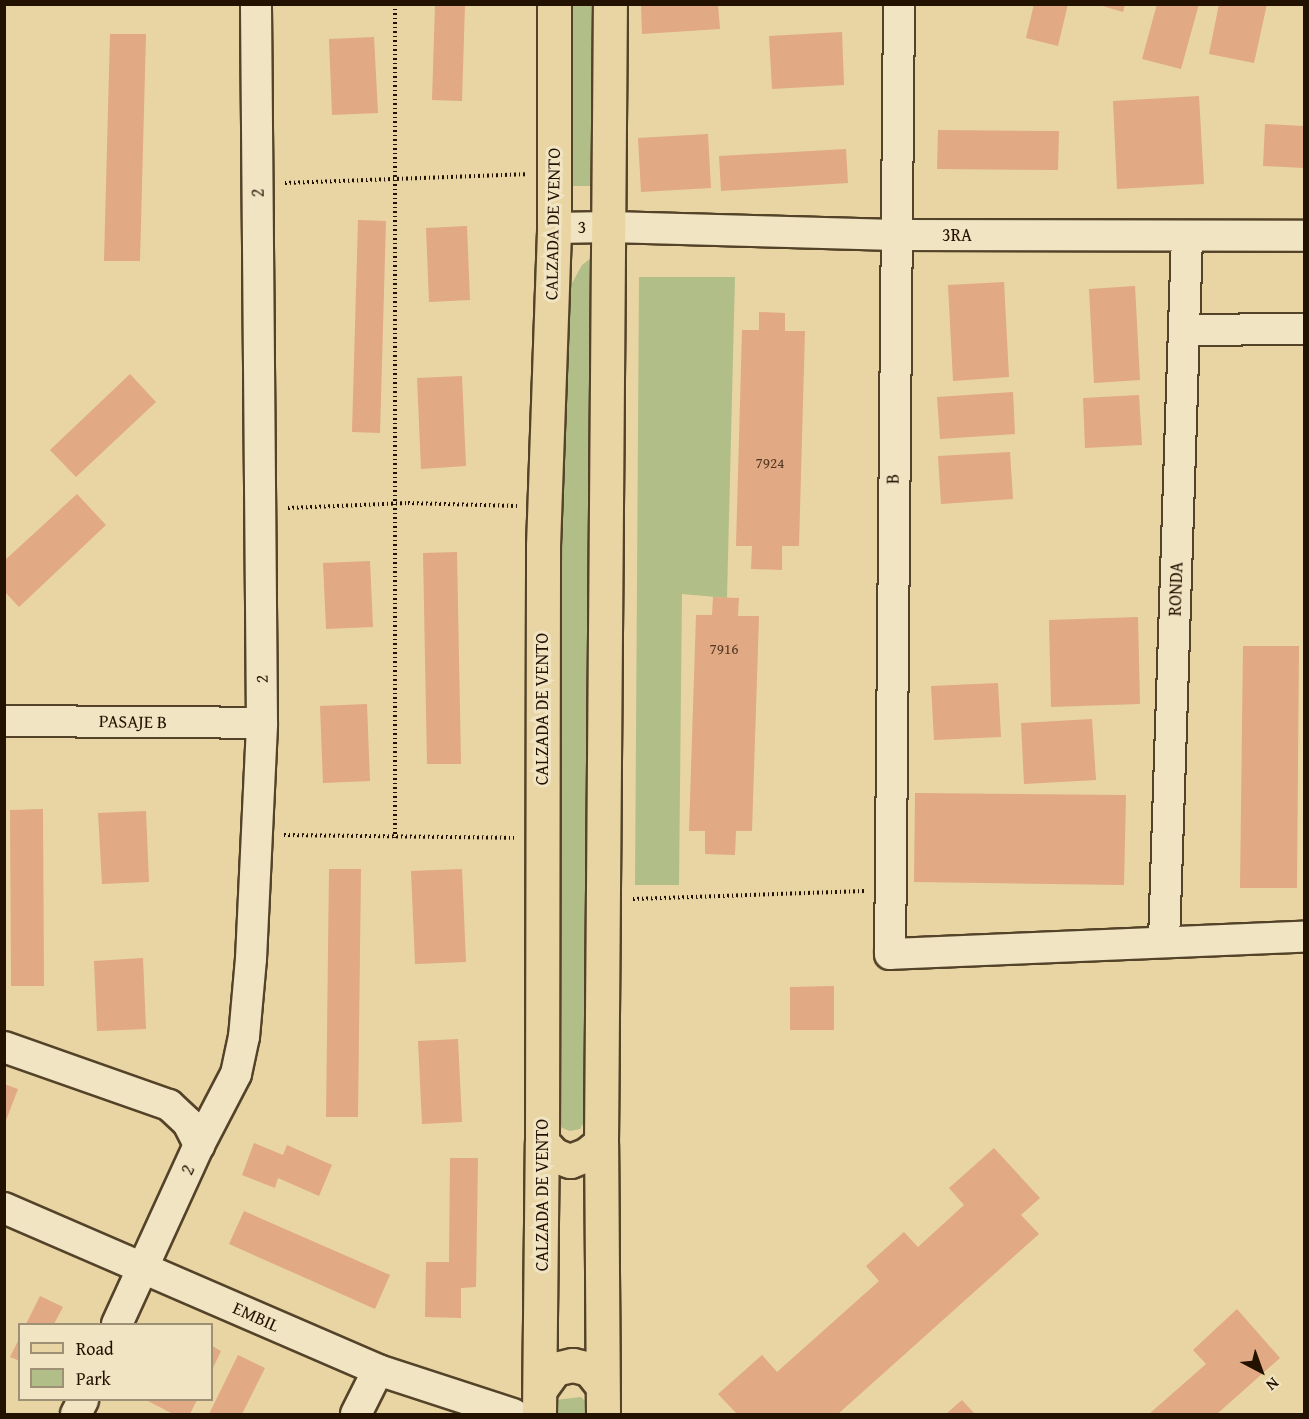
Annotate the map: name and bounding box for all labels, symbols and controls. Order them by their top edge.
street label: CALZADA DE VENTO [541,148,565,300]
street label: 2 [247,189,269,197]
street label: 3 [577,216,587,238]
street label: 3RA [942,224,972,246]
house number: 7924 [756,454,784,472]
street label: B [882,474,904,484]
street label: RONDA [1164,561,1188,617]
street label: CALZADA DE VENTO [531,633,553,785]
house number: 7916 [710,640,738,658]
street label: 2 [251,674,273,684]
street label: PASAJE B [99,711,167,733]
street label: CALZADA DE VENTO [531,1119,553,1271]
street label: 2 [176,1162,200,1178]
street label: EMBIL [230,1297,282,1337]
legend [18,1323,213,1401]
text: Road [76,1335,114,1362]
north arrow [1231,1341,1291,1401]
text: Park [76,1365,111,1392]
text: N [1261,1372,1285,1397]

